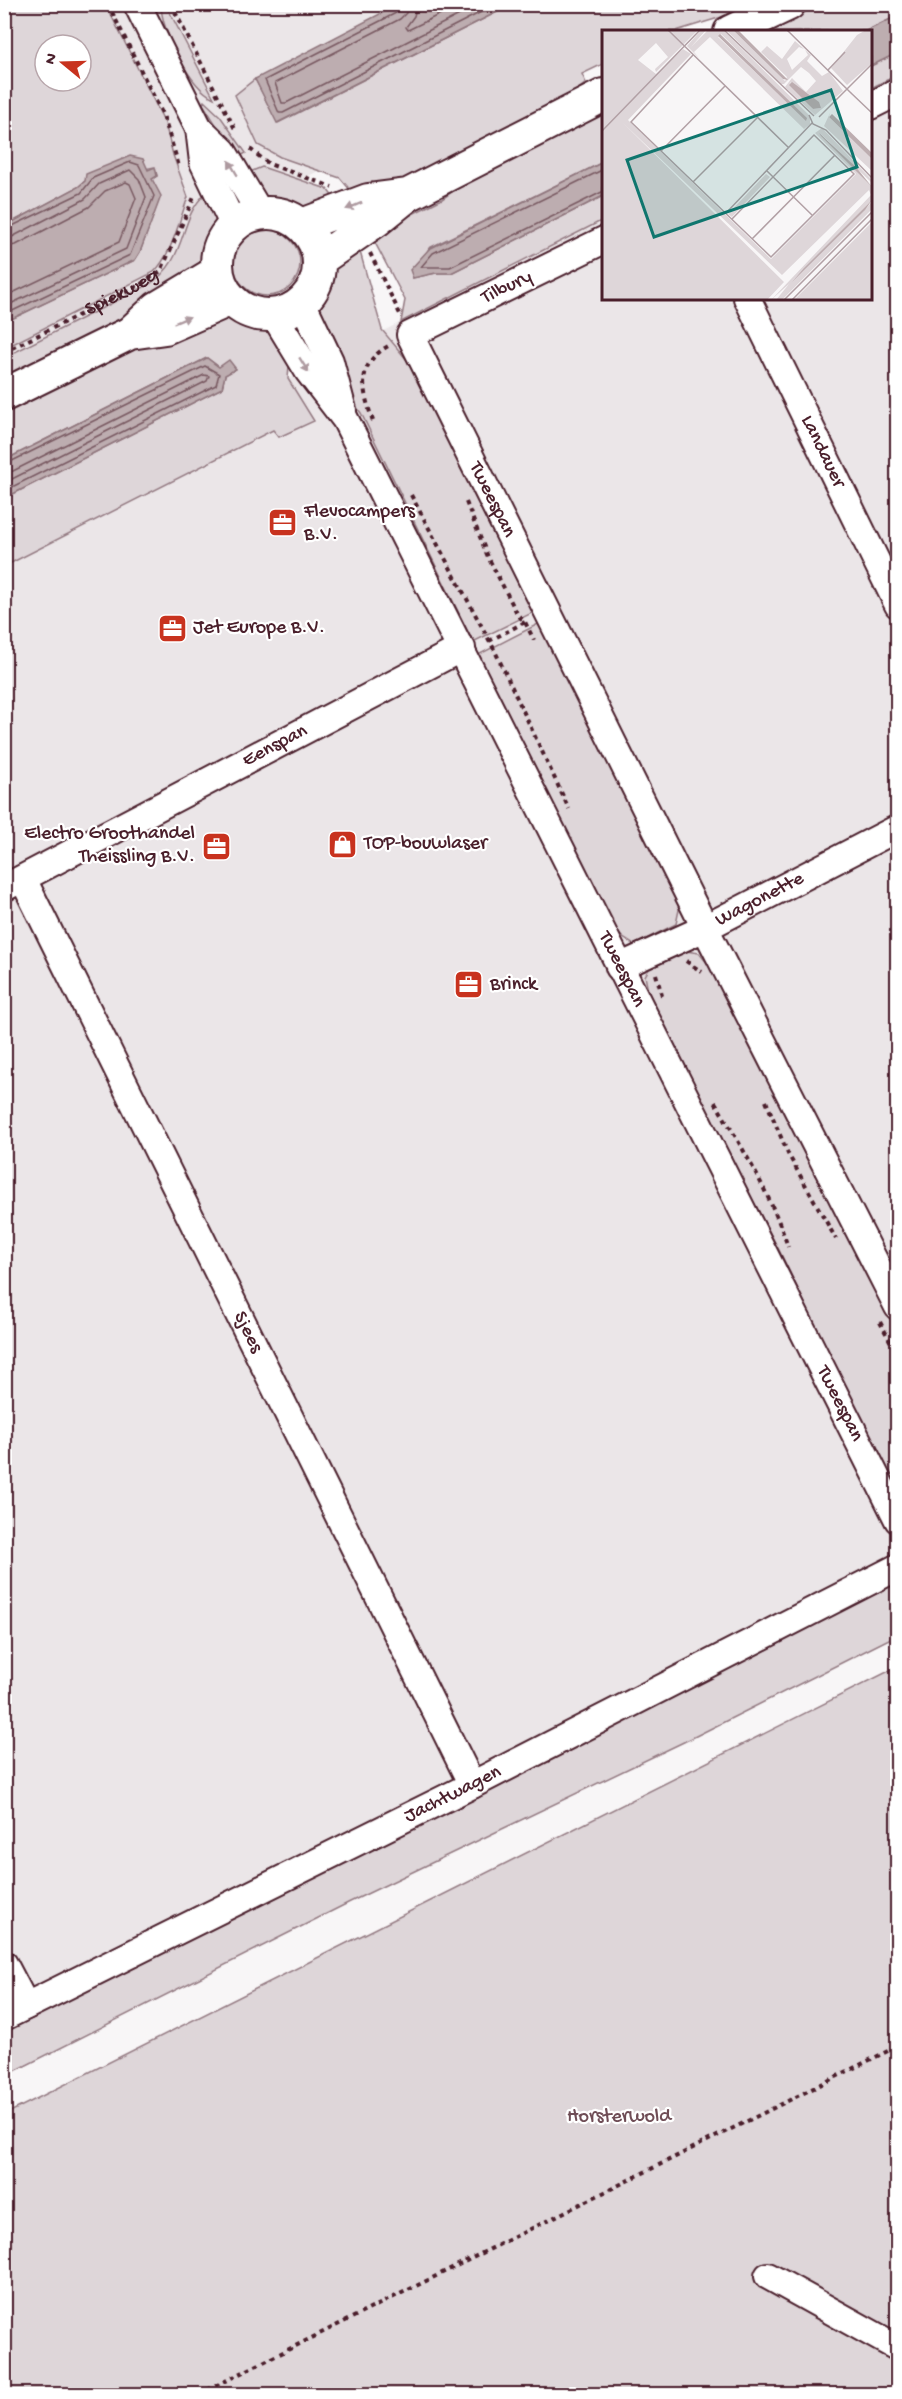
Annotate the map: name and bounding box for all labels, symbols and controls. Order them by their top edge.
inset map [602,30,872,300]
north arrow [33,33,93,93]
text: N [41,51,63,67]
one-way arrow [228,160,239,176]
one-way arrow [345,202,363,211]
street label: Spiekweg [81,264,163,322]
street label: Tilbury [477,266,536,310]
one-way arrow [173,316,190,325]
one-way arrow [299,357,310,373]
street label: Landauer [795,412,851,493]
street label: Tweespan [463,457,521,542]
place label: Flevocampers B.V. [303,501,416,547]
office icon: Flevocampers B.V. [267,507,299,539]
office icon: Jet Europe B.V. [156,612,188,644]
place label: Jet Europe B.V. [193,617,325,640]
street label: Eenspan [239,719,312,772]
place label: Electro Groothandel Theissling B.V. [24,823,195,869]
shop icon: TOP-bouwlaser [327,828,359,860]
office icon: Electro Groothandel Theissling B.V. [200,830,232,862]
place label: TOP-bouwlaser [363,833,489,856]
street label: Wagonette [712,867,808,932]
street label: Tweespan [592,927,650,1011]
office icon: Brinck [453,969,485,1001]
place label: Brinck [489,974,539,997]
street label: Sjees [228,1308,268,1357]
street label: Tweespan [811,1361,868,1446]
street label: Jachtwagen [401,1760,506,1828]
park label: Horsterwold [567,2106,673,2129]

